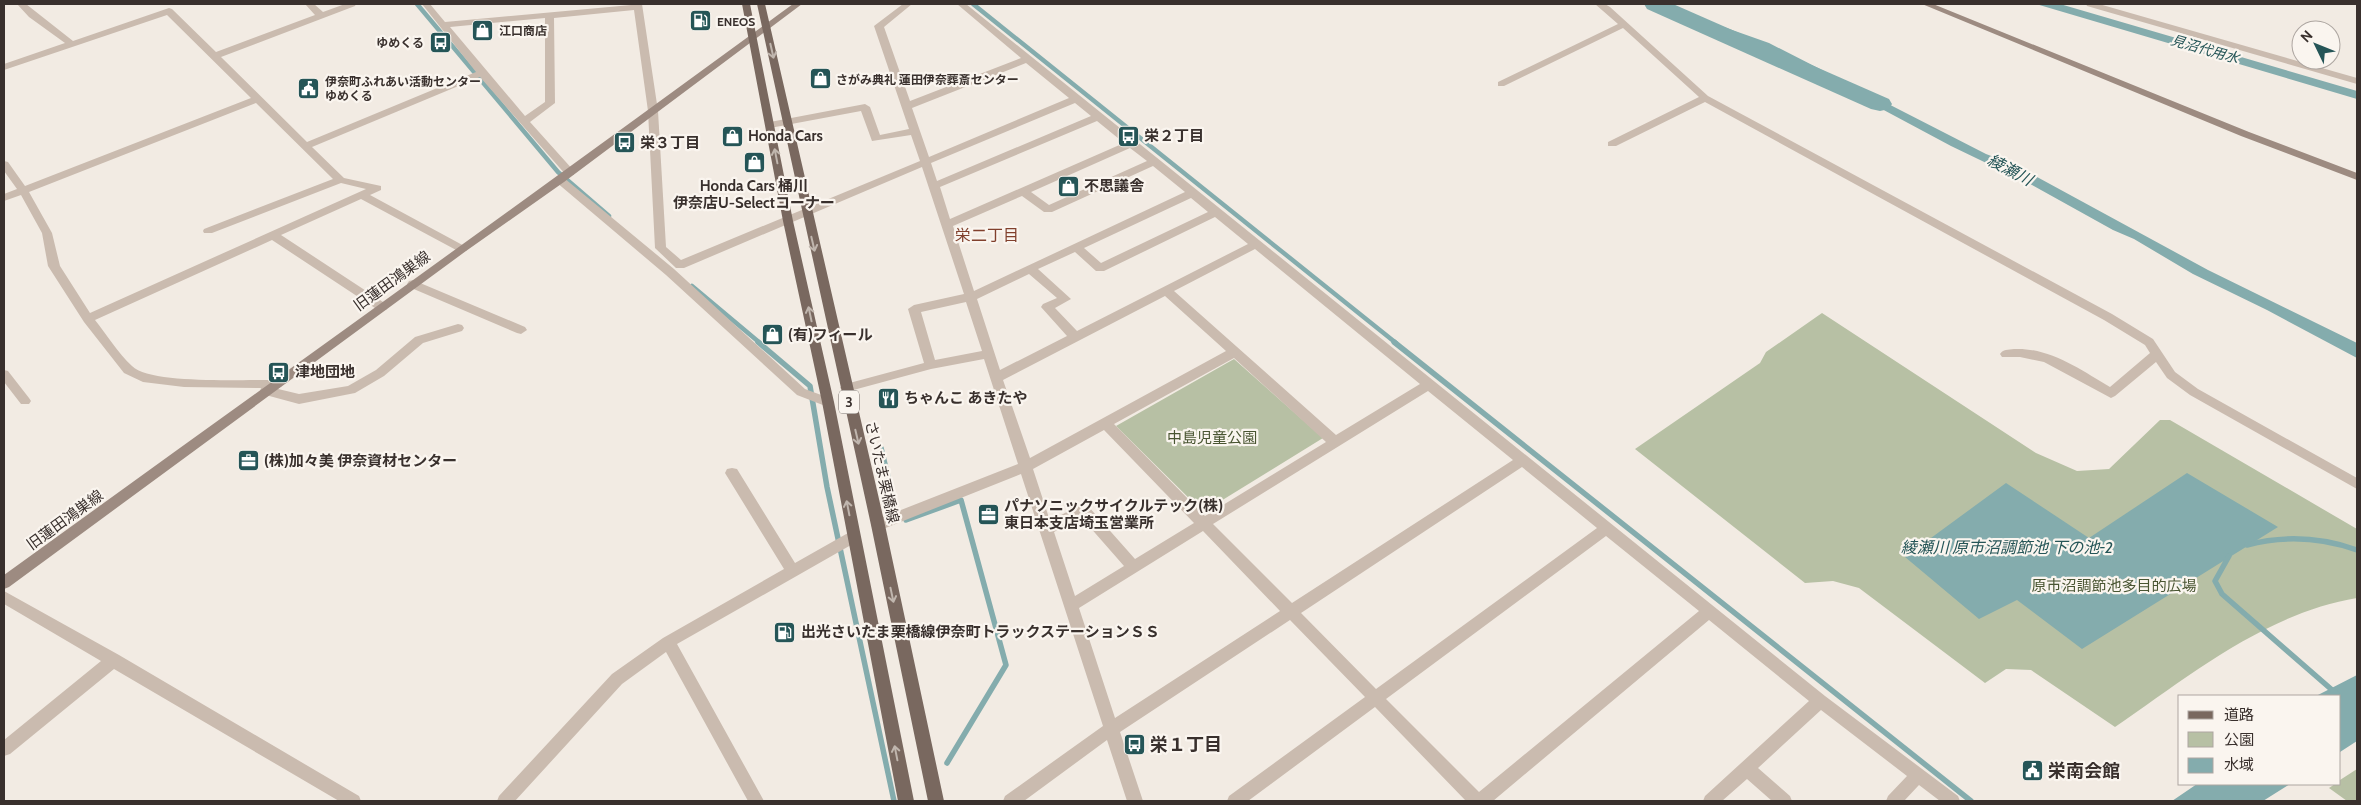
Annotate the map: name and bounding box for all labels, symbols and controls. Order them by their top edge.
fuel station icon: ENEOS [689,9,713,33]
place label: ENEOS [717,14,755,29]
shop icon: 江口商店 [471,18,495,42]
north arrow [2291,20,2341,70]
place label: 江口商店 [499,23,547,38]
text: N [2297,26,2316,46]
bus stop icon: ゆめくる [428,30,452,54]
water label: 見沼代用水 [2169,31,2243,68]
place label: ゆめくる [376,35,424,50]
one-way arrow [768,43,777,59]
shop icon: さがみ典礼 蓮田伊奈葬斎センター [808,67,832,91]
place label: さがみ典礼 蓮田伊奈葬斎センター [836,72,1019,87]
place label: 伊奈町ふれあい活動センター ゆめくる [325,74,481,103]
public building icon: 伊奈町ふれあい活動センター ゆめくる [297,76,321,100]
shop icon: Honda Cars [720,124,744,148]
bus stop icon: 栄２丁目 [1116,124,1140,148]
place label: Honda Cars [748,127,823,145]
place label: 栄２丁目 [1144,127,1204,145]
bus stop icon: 栄３丁目 [612,131,636,155]
place label: 栄３丁目 [640,134,700,152]
one-way arrow [770,148,780,164]
water label: 綾瀬川 [1984,150,2037,191]
shop icon: Honda Cars 桶川 伊奈店U-Selectコーナー [742,151,766,175]
shop icon: 不思議舎 [1056,174,1080,198]
place label: Honda Cars 桶川 伊奈店U-Selectコーナー [673,177,835,212]
place label: 不思議舎 [1084,177,1145,195]
district label: 栄二丁目 [955,226,1019,245]
one-way arrow [809,236,818,252]
street label: 旧蓮田鴻巣線 [350,247,434,315]
one-way arrow [804,307,814,323]
shop icon: (有)フィール [760,323,784,347]
place label: (有)フィール [788,326,873,344]
bus stop icon: 津地団地 [267,360,291,384]
place label: 津地団地 [295,363,355,381]
restaurant icon: ちゃんこ あきたや [876,386,900,410]
place label: ちゃんこ あきたや [904,389,1027,407]
road number: 3 [839,391,859,414]
street label: さいたま栗橋線 [861,419,903,525]
one-way arrow [853,428,862,444]
park label: 中島児童公園 [1167,429,1257,447]
office icon: (株)加々美 伊奈資材センター [236,449,260,473]
place label: (株)加々美 伊奈資材センター [264,452,457,470]
street label: 旧蓮田鴻巣線 [23,486,107,554]
place label: パナソニックサイクルテック(株) 東日本支店埼玉営業所 [1004,497,1223,532]
one-way arrow [843,501,852,517]
office icon: パナソニックサイクルテック(株) 東日本支店埼玉営業所 [976,503,1000,527]
water label: 綾瀬川 原市沼調節池 下の池-2 [1901,538,2113,557]
park label: 原市沼調節池多目的広場 [2031,577,2197,595]
one-way arrow [888,587,898,603]
fuel station icon: 出光さいたま栗橋線伊奈町トラックステーションＳＳ [773,620,797,644]
place label: 出光さいたま栗橋線伊奈町トラックステーションＳＳ [801,623,1160,641]
legend [2178,695,2341,785]
text: 道路 [2224,706,2254,724]
text: 公園 [2224,731,2254,749]
bus stop icon: 栄１丁目 [1122,733,1146,757]
place label: 栄１丁目 [1150,734,1222,756]
one-way arrow [891,746,901,762]
text: 水域 [2224,756,2254,774]
public building icon: 栄南会館 [2020,759,2044,783]
place label: 栄南会館 [2048,760,2120,782]

